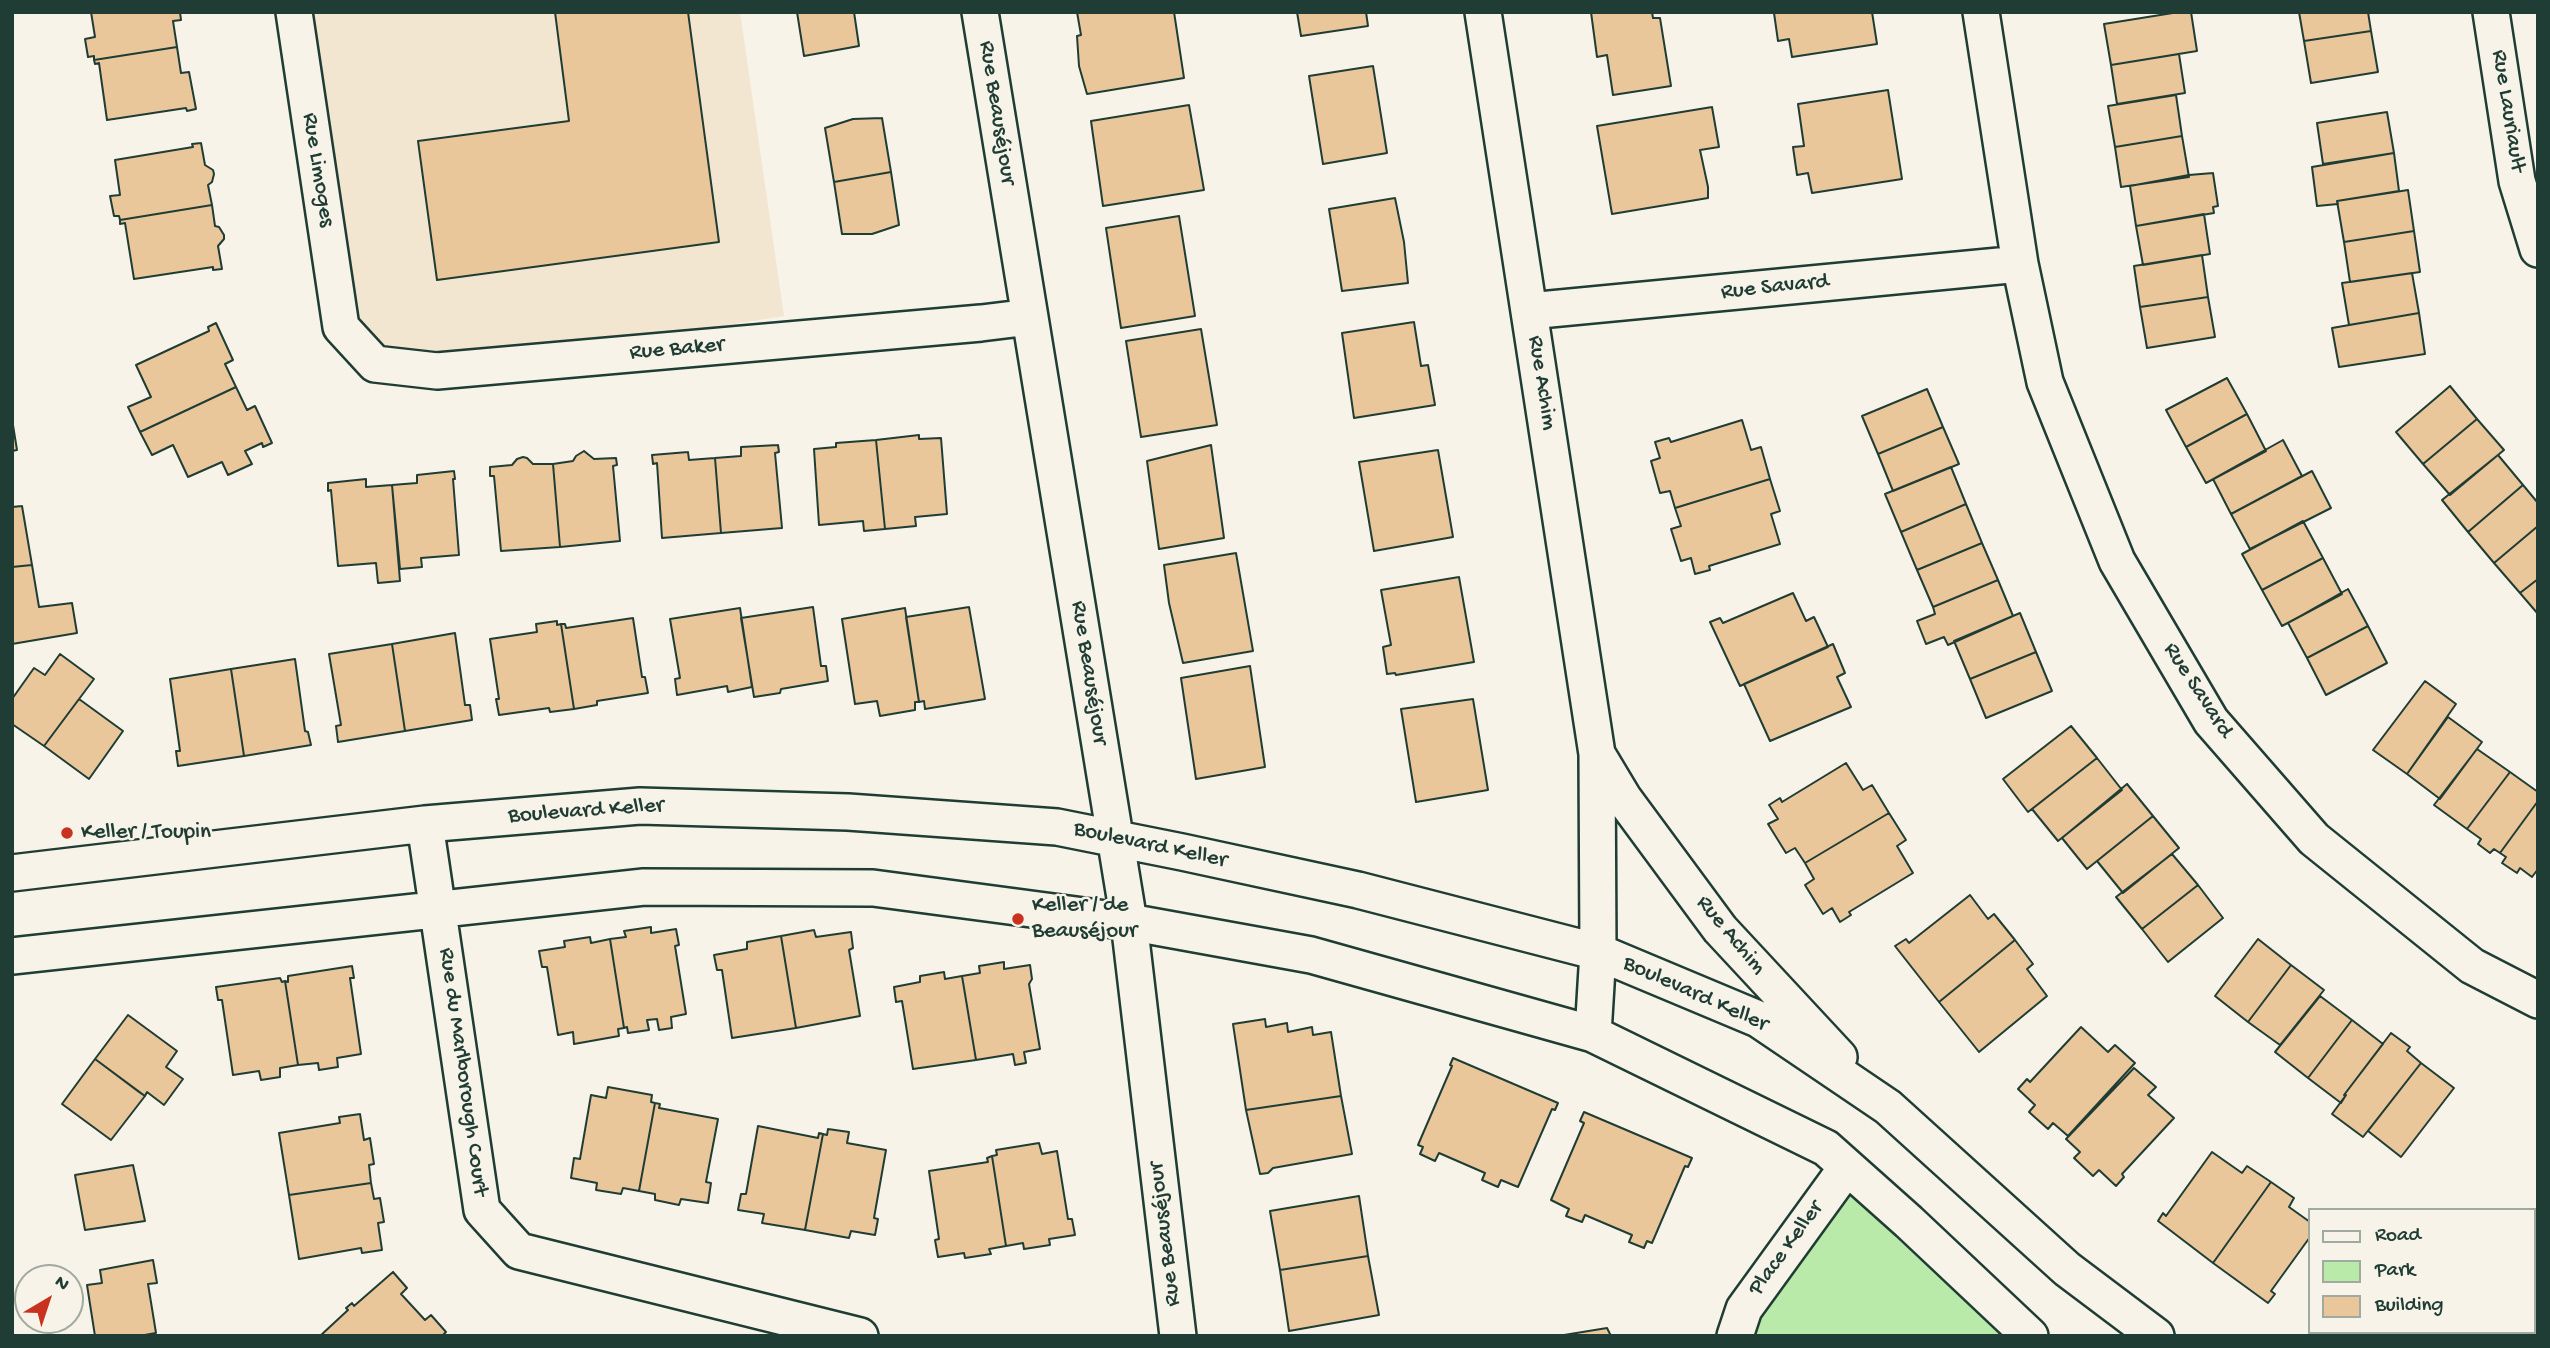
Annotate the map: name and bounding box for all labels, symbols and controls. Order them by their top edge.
street label: Rue Beauséjour [971,39,1021,187]
street label: Rue Lauriault [2484,48,2530,174]
street label: Rue Limoges [294,111,340,229]
street label: Rue Savard [1720,269,1830,307]
street label: Rue Baker [629,332,725,368]
street label: Rue Achim [1520,334,1562,432]
street label: Rue Beauséjour [1063,599,1113,747]
street label: Rue Savard [2156,638,2238,744]
street label: Boulevard Keller [507,793,665,831]
street label: Boulevard Keller [1071,816,1229,876]
place label: Keller / Toupin [81,819,211,847]
marker: Keller / Toupin [59,825,75,841]
street label: Rue Achim [1689,891,1771,981]
place label: Keller / de Beauséjour [1032,892,1137,946]
marker: Keller / de Beauséjour [1010,911,1026,927]
street label: Rue du Marlborough Court [431,946,493,1198]
street label: Boulevard Keller [1618,951,1772,1039]
street label: Rue Beauséjour [1143,1160,1189,1308]
street label: Place Keller [1743,1196,1831,1302]
legend [2308,1208,2536,1334]
text: Road [2375,1224,2421,1249]
text: Park [2375,1259,2415,1284]
north arrow [14,1264,84,1334]
text: N [49,1271,73,1297]
text: Building [2375,1294,2444,1319]

